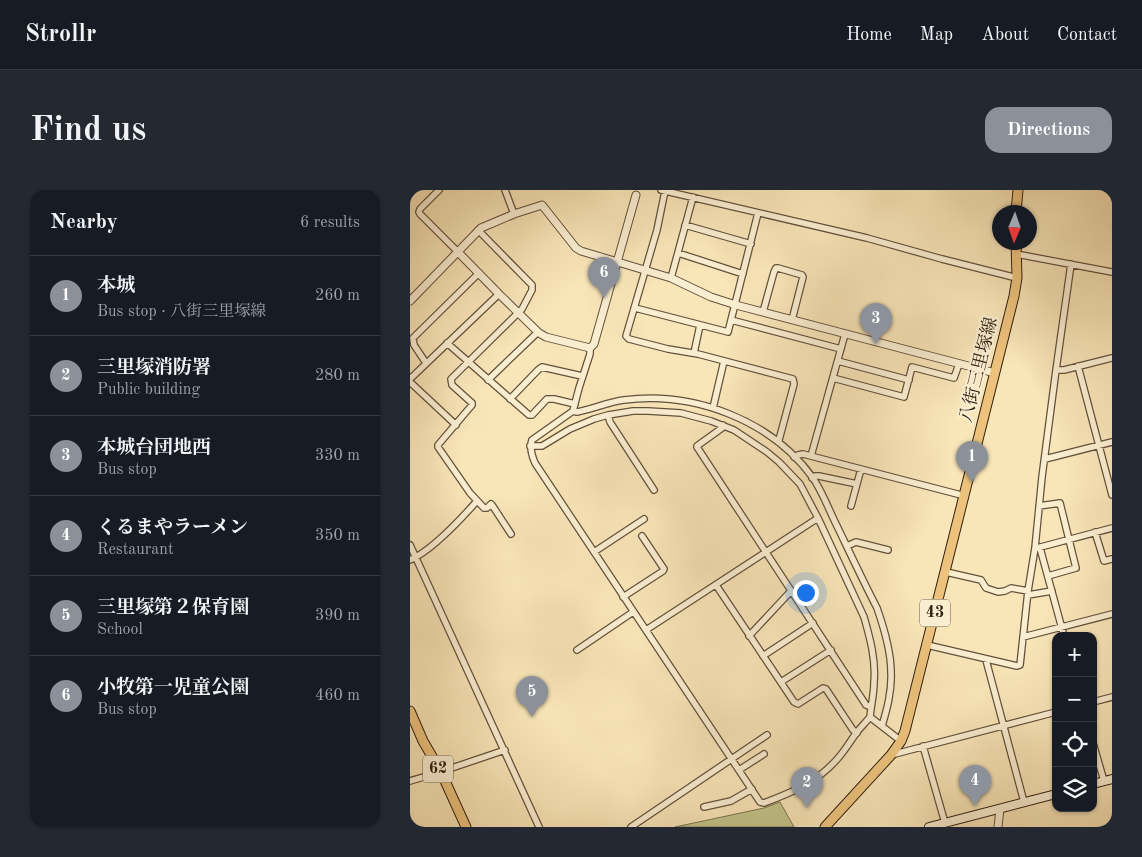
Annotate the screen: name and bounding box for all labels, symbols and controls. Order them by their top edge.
text: Strollr [25,23,96,47]
text: Home [846,26,892,44]
text: Map [920,26,953,44]
text: About [981,26,1029,44]
text: Contact [1057,26,1117,44]
button: Directions [985,107,1112,153]
text: Find us [30,113,146,148]
north arrow [992,205,1037,250]
text: Nearby [50,212,118,233]
text: 6 results [300,215,360,231]
pin: 6 [588,257,620,298]
text: 本城 [97,277,135,296]
text: 1 [61,288,71,304]
text: 260 m [315,288,360,304]
pin: 3 [860,303,892,344]
text: Bus stop · 八街三里塚線 [97,304,266,320]
street label: 八街三里塚線 [955,315,1001,425]
text: 三里塚消防署 [97,359,211,378]
text: 2 [61,368,71,384]
text: 280 m [315,368,360,384]
text: Public building [97,382,200,398]
text: 本城台団地西 [97,439,211,458]
pin: 1 [956,441,988,482]
text: 3 [61,448,71,464]
text: 330 m [315,448,360,464]
text: Bus stop [97,462,157,478]
text: くるまやラーメン [97,519,248,538]
text: 4 [61,528,71,544]
text: 350 m [315,528,360,544]
text: Restaurant [97,542,174,558]
your location [793,580,819,606]
text: 三里塚第２保育園 [97,599,249,618]
road number: 43 [920,599,950,626]
text: 5 [61,608,71,624]
text: 390 m [315,608,360,624]
text: School [97,622,143,638]
map controls [1052,632,1097,812]
button: + [1052,632,1097,677]
pin: 5 [516,676,548,717]
button: − [1052,677,1097,722]
text: 小牧第一児童公園 [97,679,249,698]
text: 6 [61,688,71,704]
text: 460 m [315,688,360,704]
text: Bus stop [97,702,157,718]
button: locate [1052,722,1097,767]
road number: 62 [423,756,453,782]
pin: 4 [959,765,991,806]
pin: 2 [791,767,823,808]
button: layers [1052,767,1097,812]

